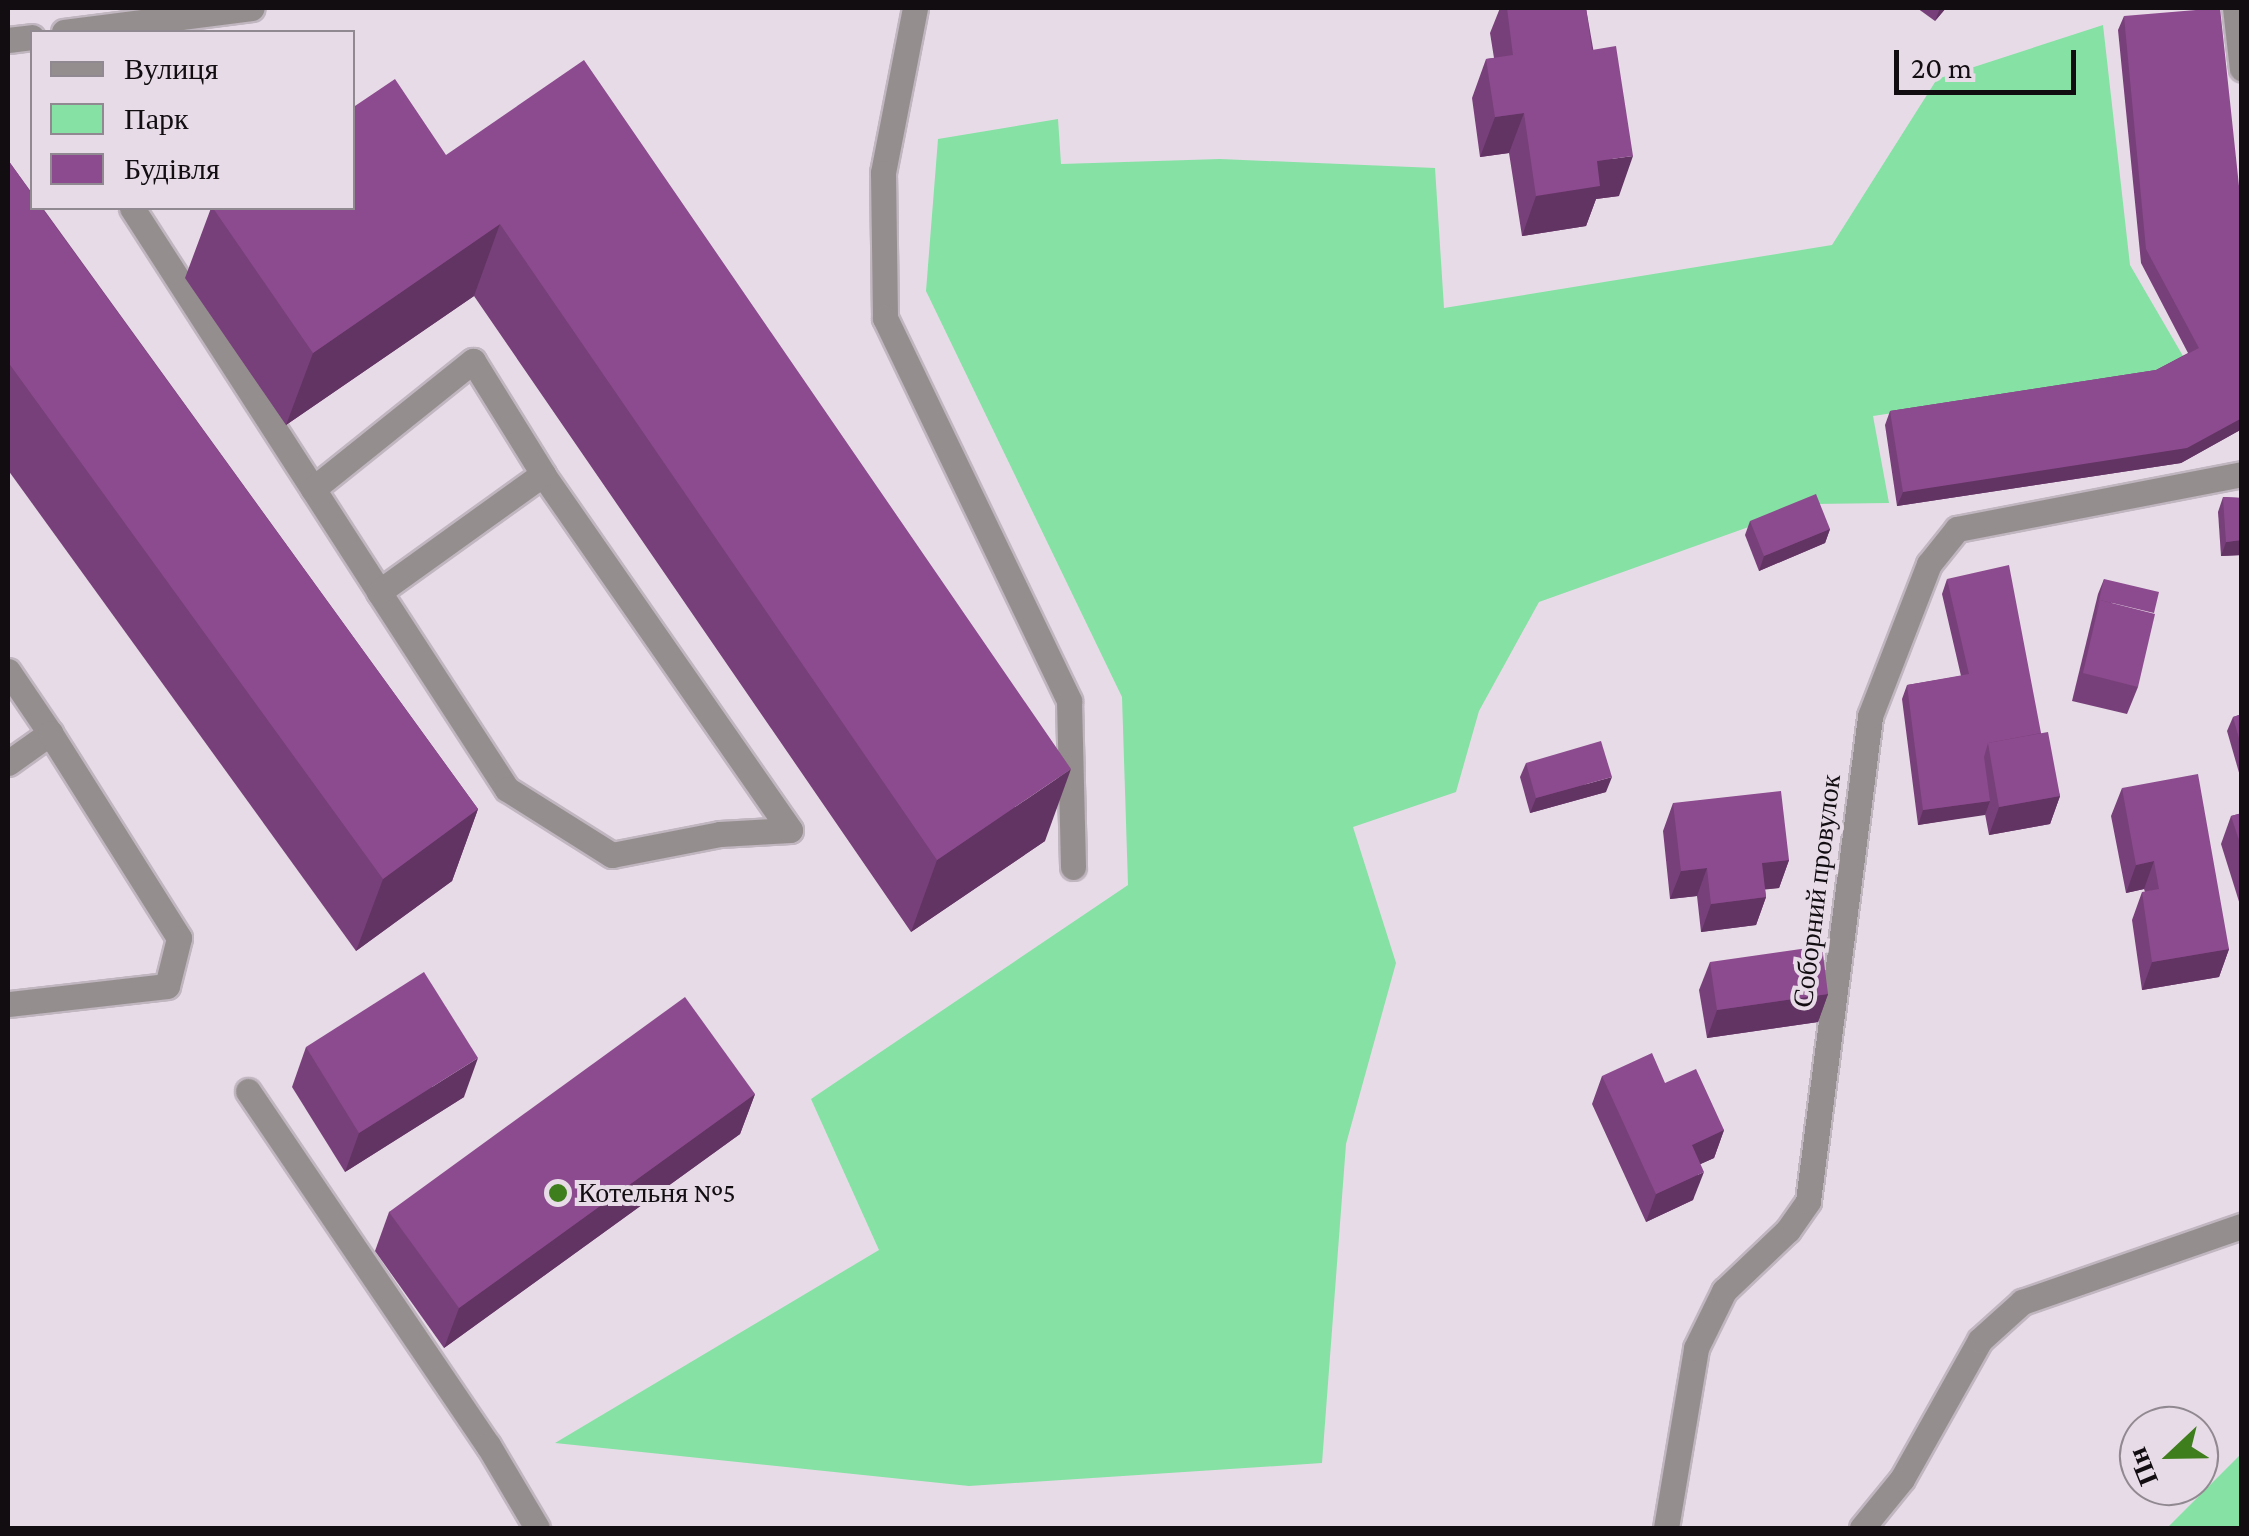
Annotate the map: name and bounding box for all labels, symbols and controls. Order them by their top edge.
legend [30,30,355,210]
scale bar [1899,30,2082,92]
text: 20 m [1911,51,1972,84]
text: Вулиця [124,52,218,85]
text: Парк [124,102,189,135]
text: Будівля [124,152,220,185]
street label: Соборний провулок [1786,772,1848,1010]
place label: Котельня №5 [578,1176,736,1210]
marker: Котельня №5 [547,1182,569,1204]
north arrow [2119,1406,2219,1506]
text: Пн [2121,1443,2164,1490]

